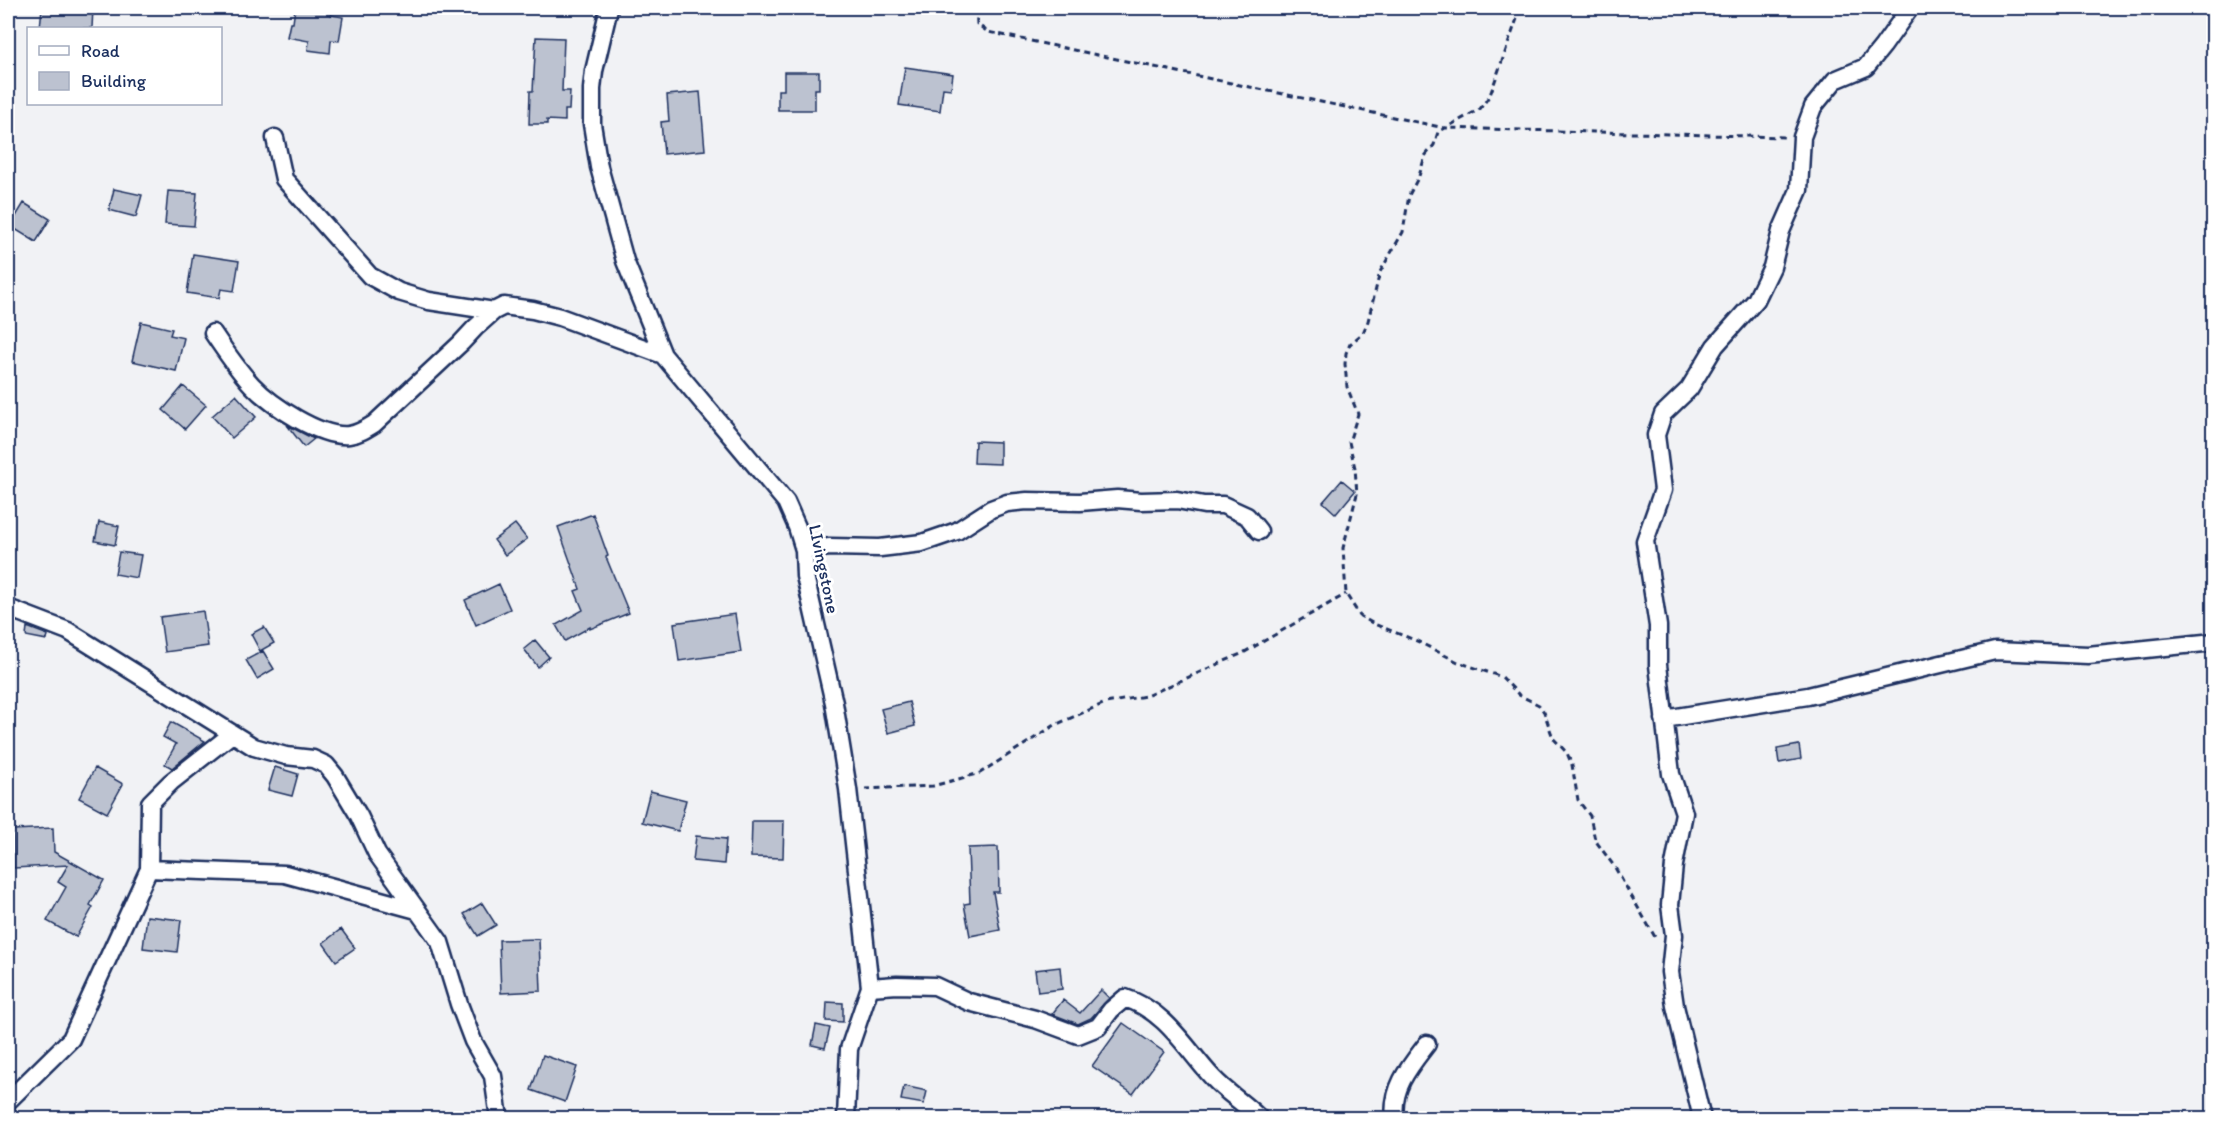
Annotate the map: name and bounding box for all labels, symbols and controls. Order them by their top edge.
legend [27,27,222,105]
text: Road [81,40,120,62]
text: Building [81,70,147,92]
street label: LIvingstone [804,523,844,615]

